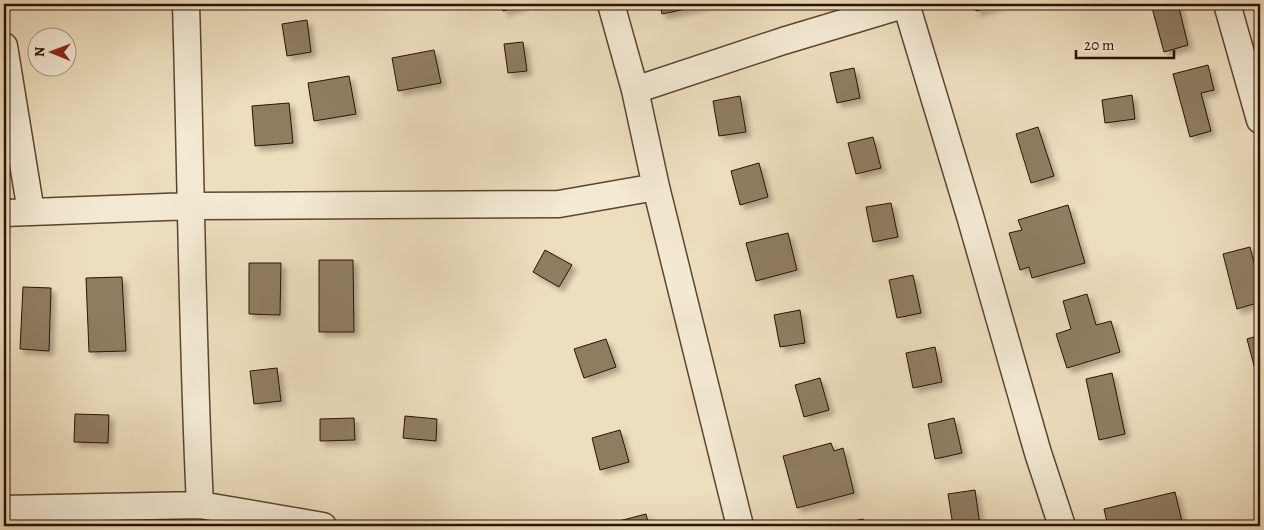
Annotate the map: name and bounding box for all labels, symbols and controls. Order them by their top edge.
north arrow [28,28,78,78]
scale bar [1076,28,1174,60]
text: 20 m [1084,35,1115,55]
text: N [30,47,49,57]

